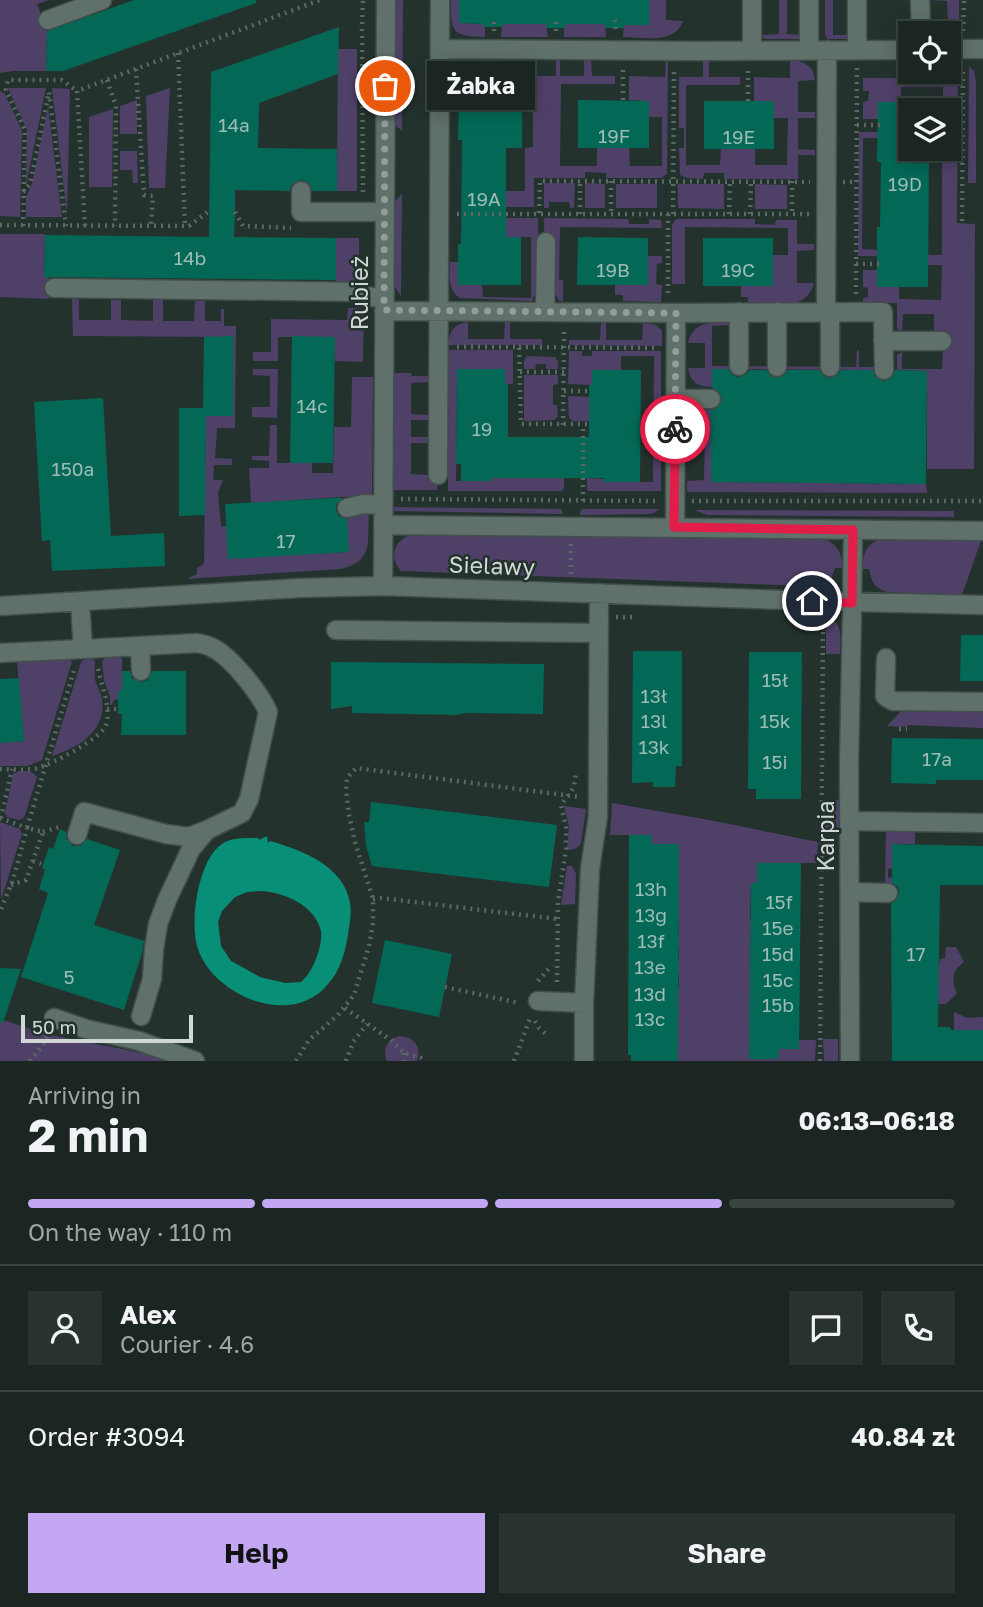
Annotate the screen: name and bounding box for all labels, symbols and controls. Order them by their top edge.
map controls [898,21,961,161]
button: locate [898,21,961,84]
pin [355,56,415,116]
callout: Żabka [427,62,536,110]
icon: bag [366,67,404,105]
text: Żabka [447,71,515,99]
button: layers [898,98,961,161]
house number: 14a [218,113,250,136]
house number: 19F [598,124,630,147]
house number: 19E [723,125,755,148]
house number: 19D [888,172,922,195]
house number: 19A [467,187,501,210]
house number: 14b [174,246,206,269]
street label: Rubież [345,256,373,330]
house number: 19B [596,258,630,281]
house number: 19C [721,258,755,281]
house number: 14c [296,394,328,417]
courier [640,394,710,464]
icon: bike [656,410,694,448]
house number: 19 [472,417,492,440]
house number: 150a [52,457,94,480]
house number: 17 [276,529,296,552]
street label: Sielawy [448,550,536,581]
pin [782,571,842,631]
icon: home [793,582,831,620]
house number: 15ł [762,668,788,691]
house number: 13ł [641,684,667,707]
house number: 13l [641,709,667,732]
house number: 15k [760,709,791,732]
house number: 13k [638,735,670,758]
house number: 17a [922,747,952,770]
house number: 15i [762,750,788,773]
street label: Karpia [811,801,839,871]
house number: 13h [635,877,667,900]
house number: 15f [765,890,793,913]
house number: 13g [635,903,667,926]
house number: 15e [762,916,794,939]
house number: 13f [637,929,665,952]
house number: 15d [762,942,794,965]
house number: 17 [906,942,926,965]
house number: 13e [634,955,666,978]
house number: 5 [63,965,75,988]
house number: 15c [763,968,793,991]
house number: 13d [634,982,666,1005]
house number: 15b [762,993,794,1016]
house number: 13c [635,1007,665,1030]
scale bar [21,1012,192,1044]
text: 50 m [32,1015,76,1038]
text: Arriving in [28,1081,141,1109]
text: 06:13–06:18 [798,1105,955,1136]
text: 2 min [28,1107,148,1162]
text: On the way · 110 m [28,1218,232,1246]
button: person [28,1291,102,1365]
button: chat [789,1291,863,1365]
button: phone [881,1291,955,1365]
text: Alex [120,1299,177,1330]
text: Courier · 4.6 [120,1330,254,1358]
text: Order #3094 [28,1421,185,1452]
text: 40.84 zł [851,1421,955,1452]
button: Help [28,1513,485,1593]
button: Share [499,1513,955,1593]

